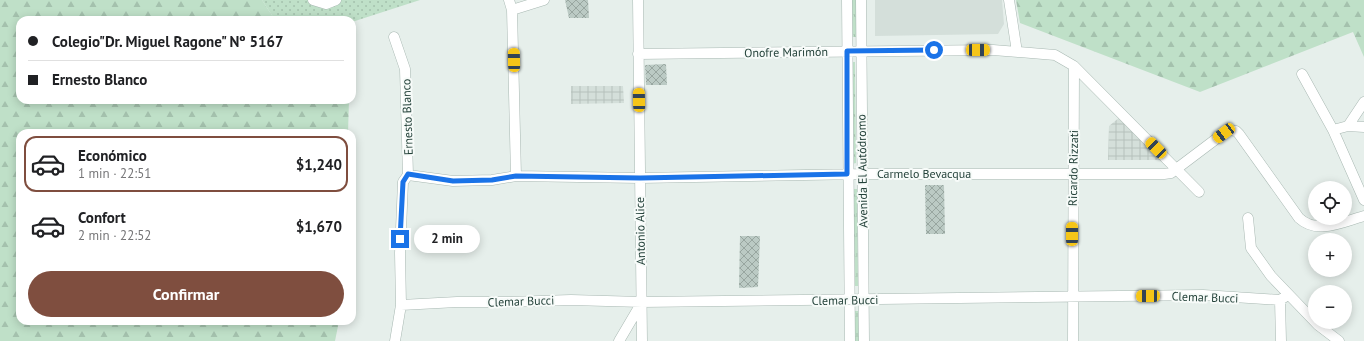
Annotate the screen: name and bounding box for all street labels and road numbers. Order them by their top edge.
street label: Onofre Marimón [744,44,828,60]
street label: Ernesto Blanco [398,79,416,155]
street label: Avenida El Autódromo [854,114,870,228]
street label: Ricardo Rizzati [1065,130,1081,206]
street label: Carmelo Bevacqua [877,166,971,181]
street label: Antonio Alice [632,197,648,265]
street label: Clemar Bucci [1171,288,1239,306]
street label: Clemar Bucci [487,292,555,310]
street label: Clemar Bucci [812,292,878,308]

